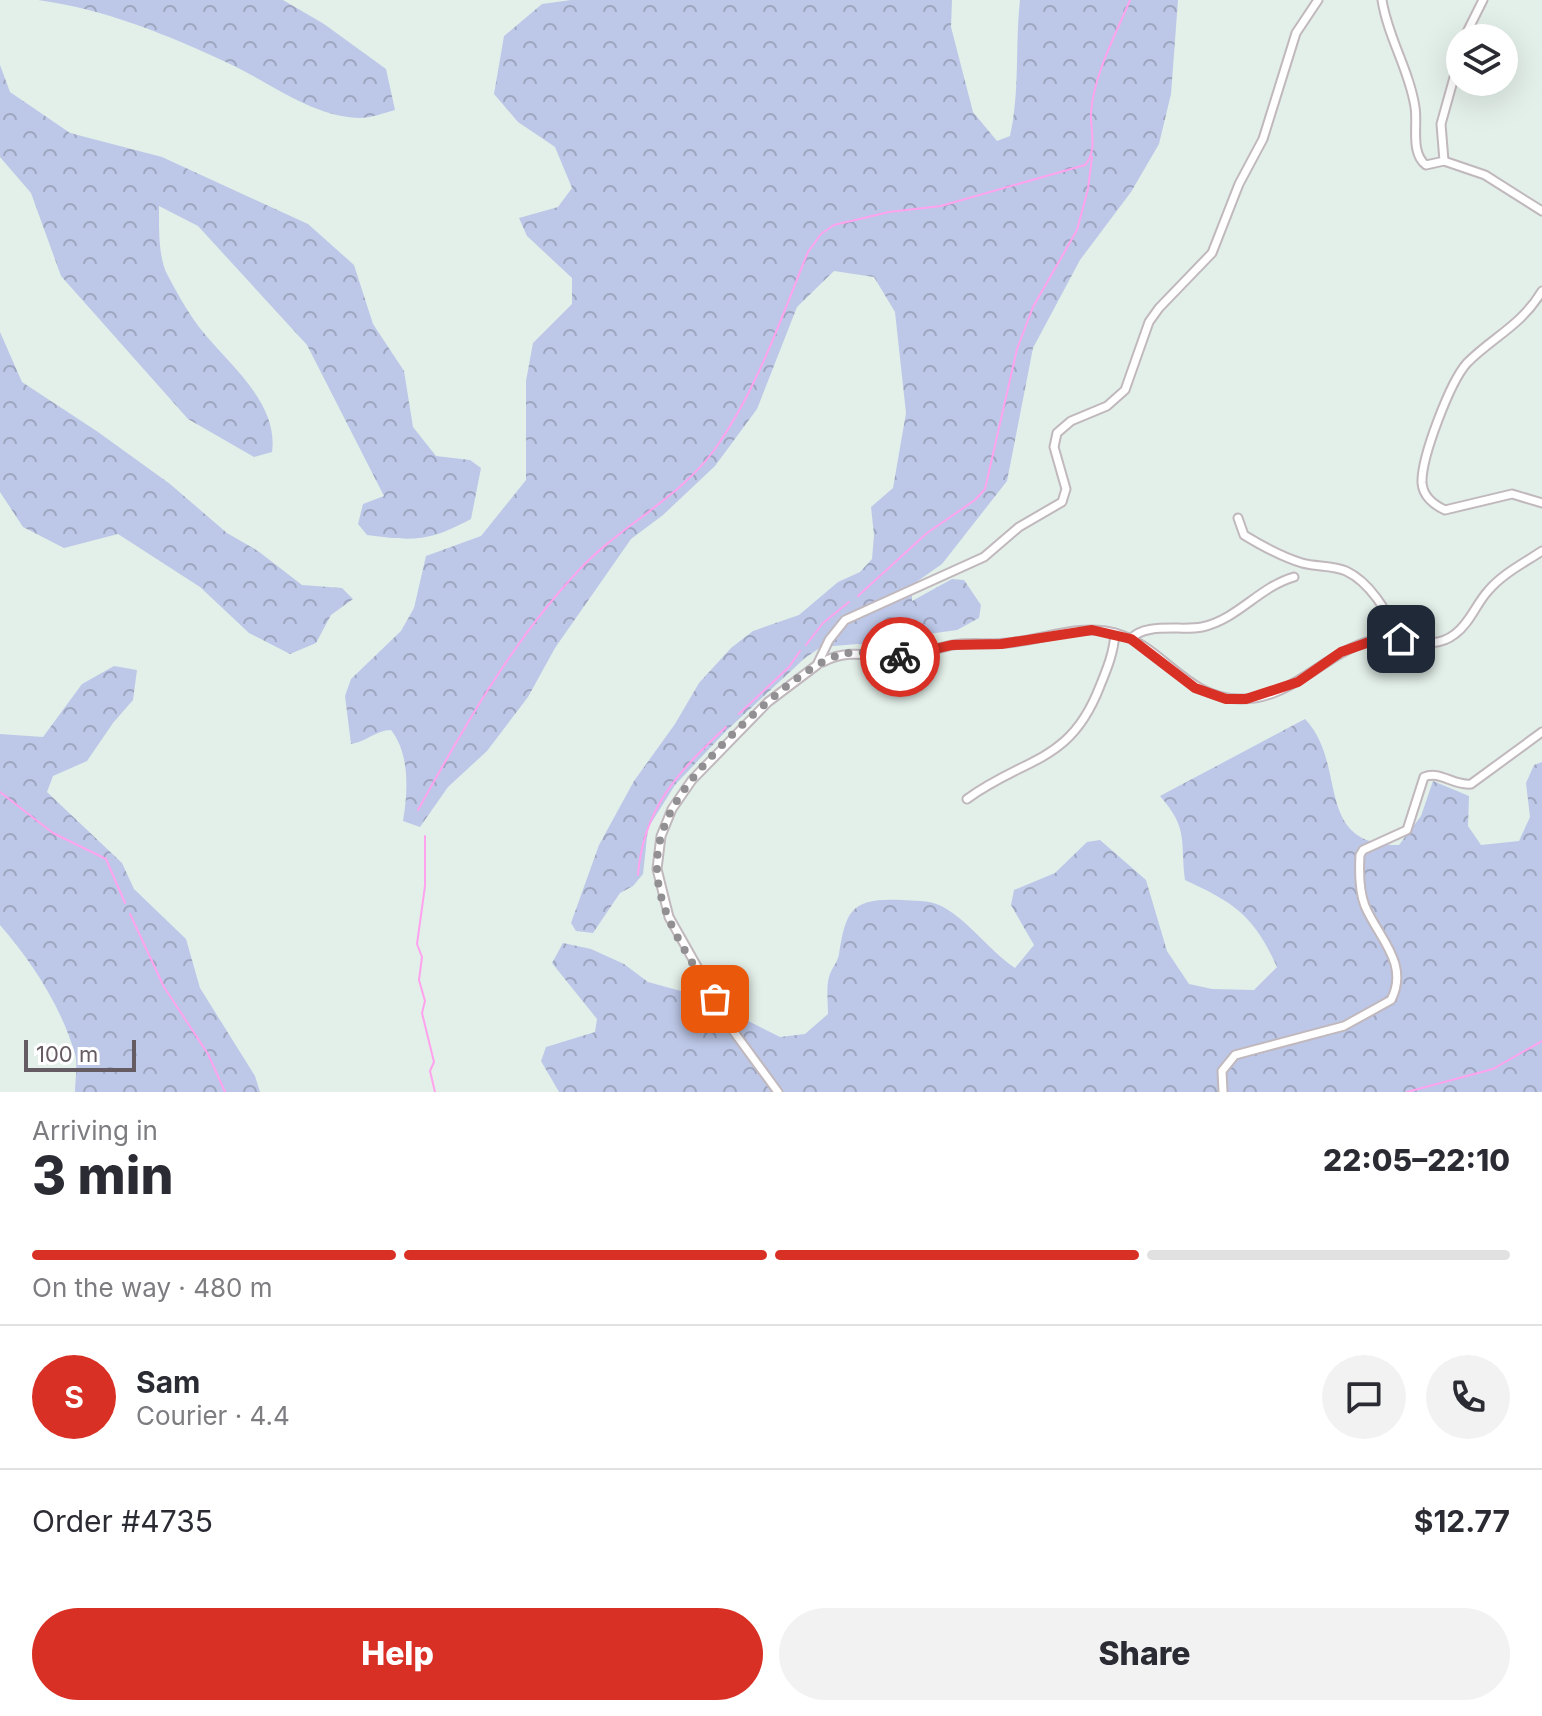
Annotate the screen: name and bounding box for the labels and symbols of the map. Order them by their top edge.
pin [1367,605,1435,673]
courier [860,617,940,697]
pin [681,965,749,1033]
scale bar [24,1036,136,1072]

